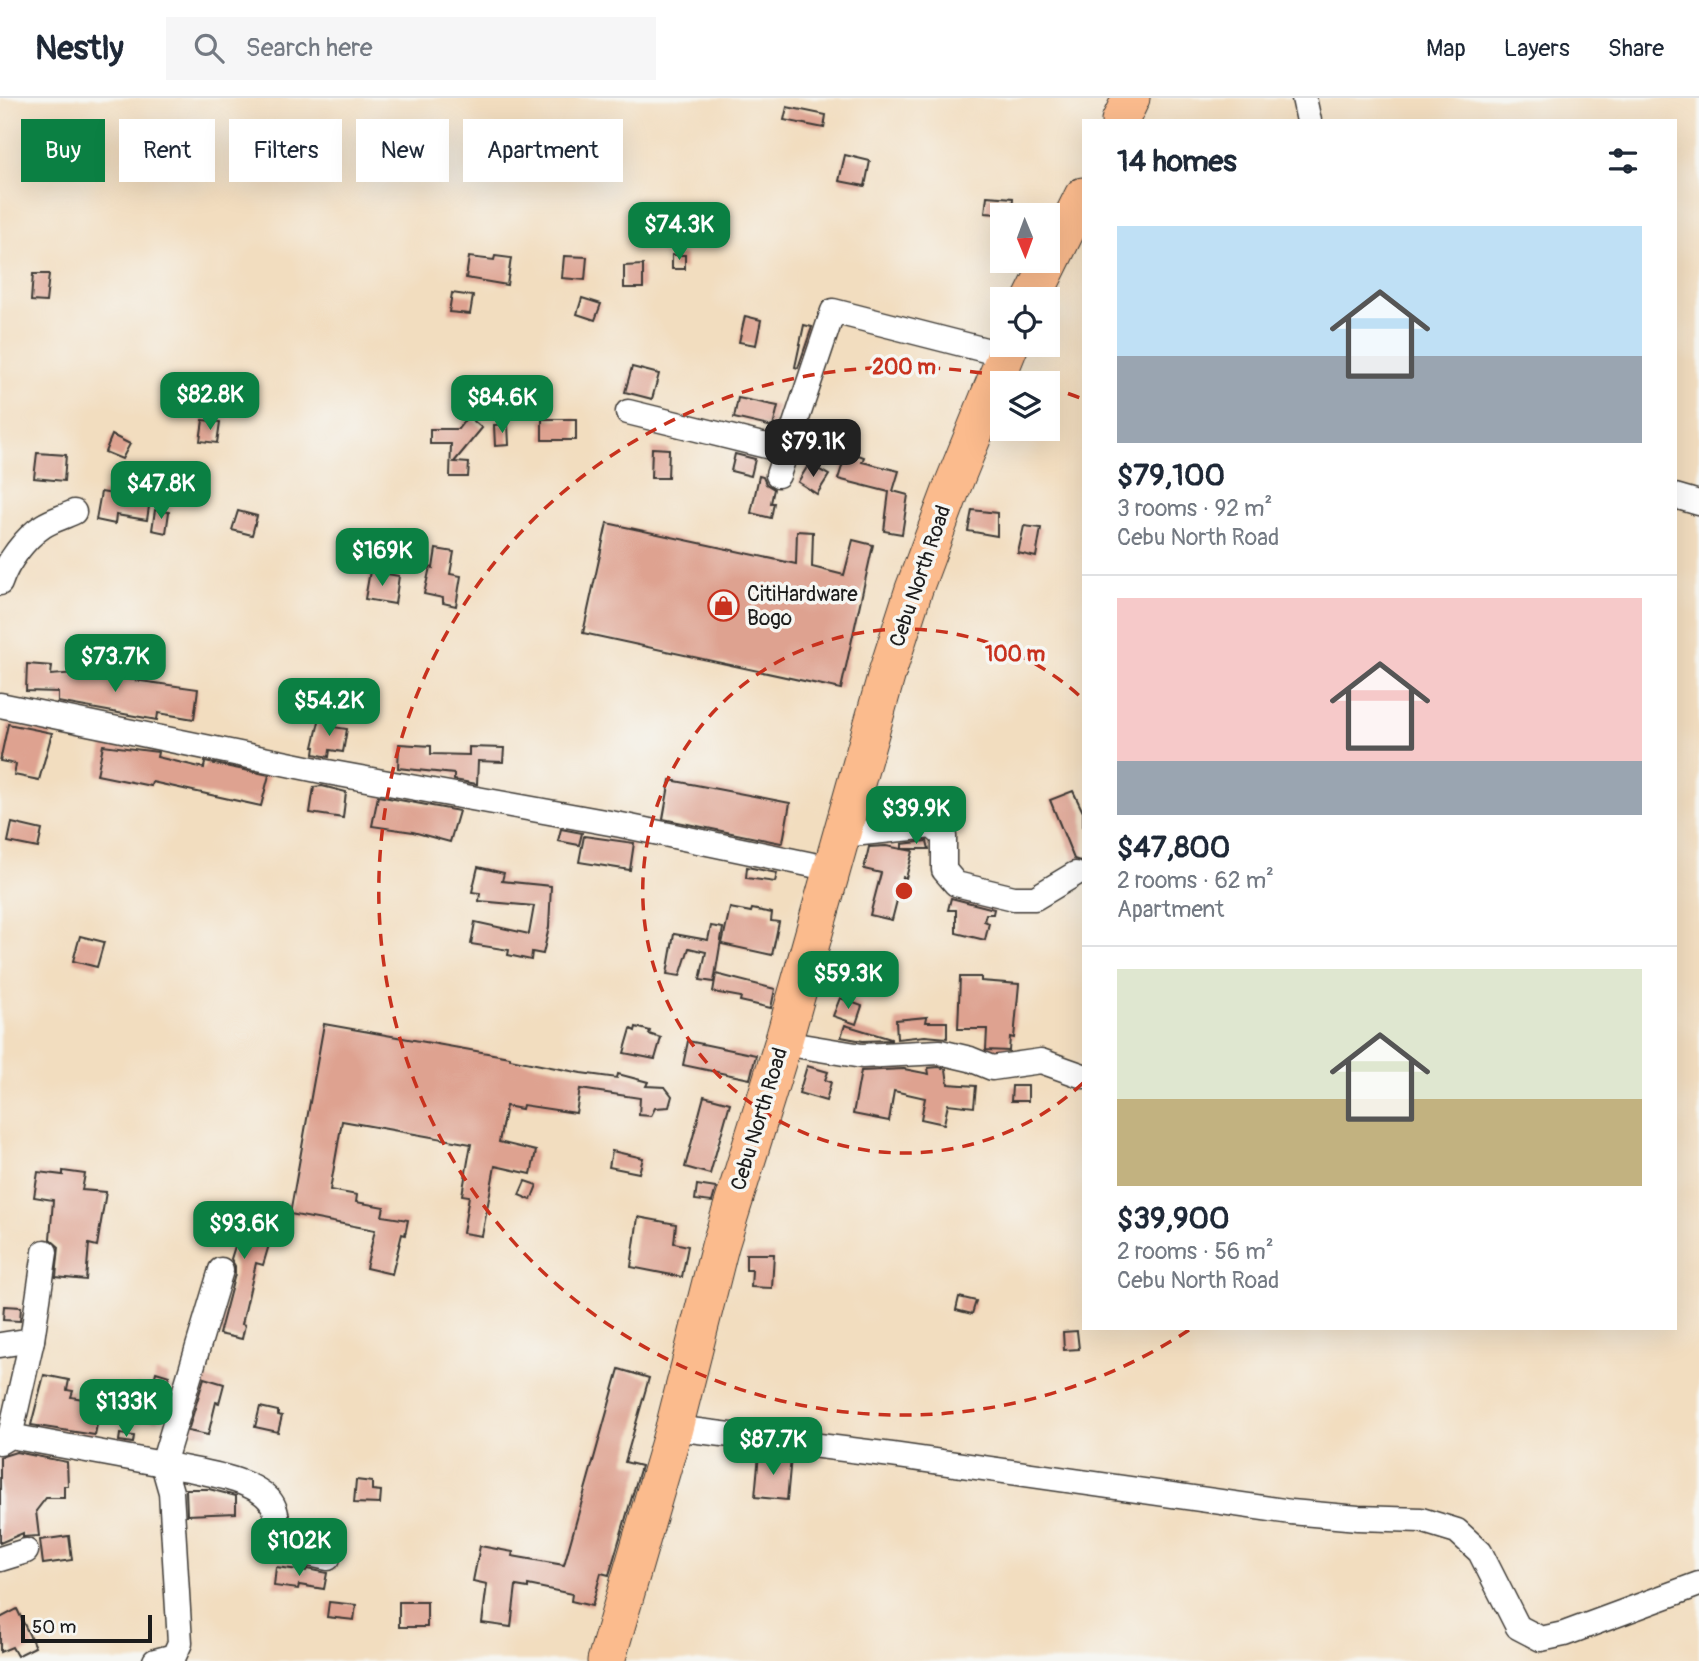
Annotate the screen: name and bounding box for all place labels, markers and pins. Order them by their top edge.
pin: $74.3K [622,202,736,262]
pin: $82.8K [153,372,267,432]
pin: $84.6K [445,376,559,435]
pin: $79.1K [756,420,870,479]
pin: $47.8K [104,462,218,521]
pin: $169K [333,528,431,588]
place label: CitiHardware Bogo [747,581,858,632]
shop icon: CitiHardware Bogo [707,589,741,623]
pin: $73.7K [58,634,172,694]
pin: $54.2K [272,678,386,738]
pin: $39.9K [859,786,973,846]
centre of rings [892,879,916,903]
pin: $59.3K [791,951,905,1011]
pin: $93.6K [187,1202,301,1261]
pin: $133K [77,1380,175,1439]
pin: $87.7K [716,1418,830,1477]
pin: $102K [250,1518,348,1578]

